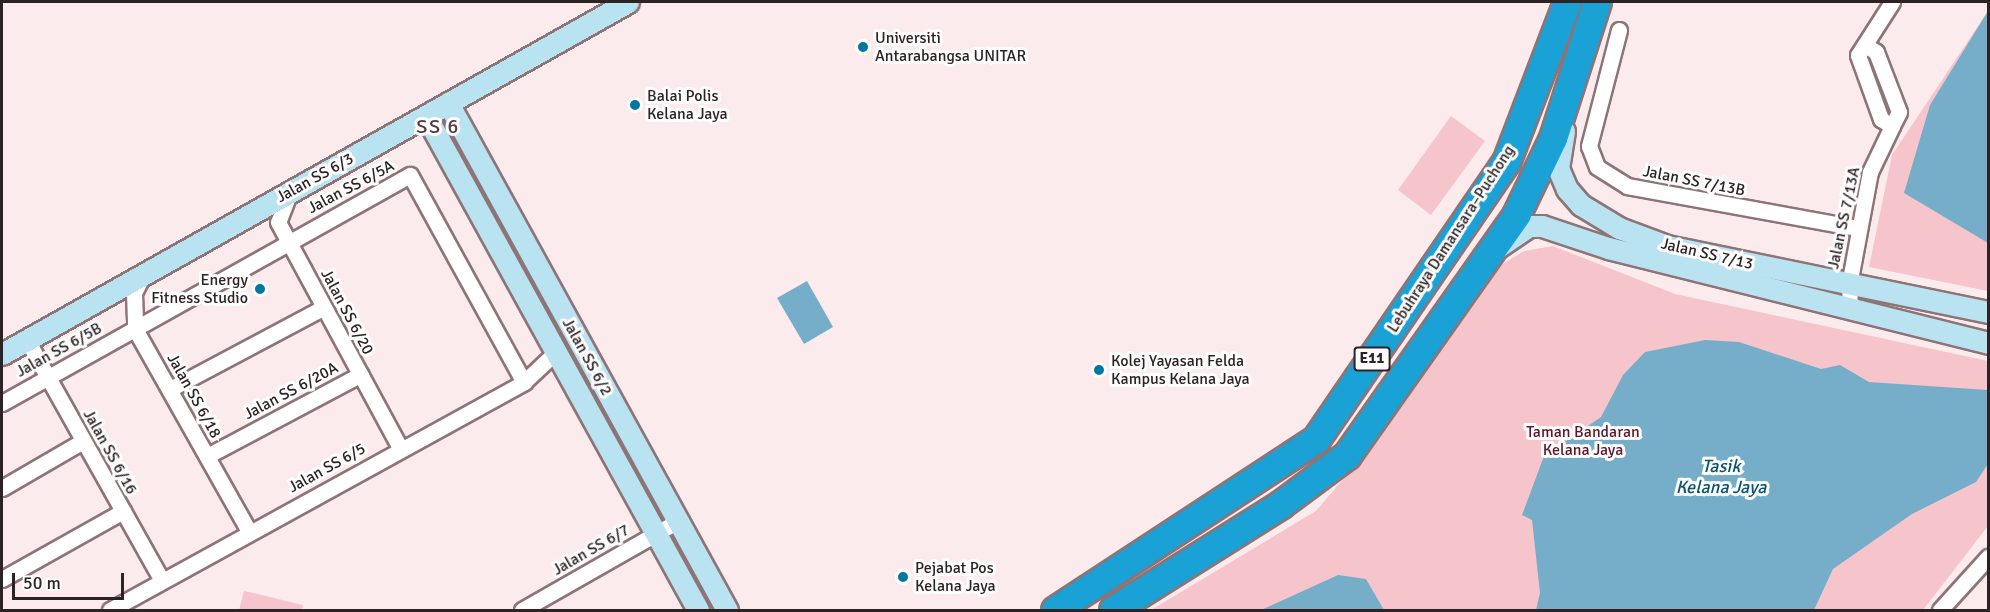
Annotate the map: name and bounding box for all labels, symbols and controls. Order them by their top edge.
place label: Universiti Antarabangsa UNITAR [875,28,1026,66]
marker: Universiti Antarabangsa UNITAR [856,40,870,54]
place label: Balai Polis Kelana Jaya [647,86,728,124]
marker: Balai Polis Kelana Jaya [628,98,642,112]
district label: SS 6 [416,114,460,138]
street label: Lebuhraya Damansara–Puchong [1383,142,1519,336]
street label: Jalan SS 6/3 [273,149,357,207]
street label: Jalan SS 6/5A [305,156,397,218]
street label: Jalan SS 7/13B [1641,162,1747,200]
street label: Jalan SS 7/13A [1824,165,1864,271]
street label: Jalan SS 7/13 [1659,234,1755,274]
street label: Jalan SS 6/20 [316,266,378,358]
place label: Energy Fitness Studio [151,270,248,308]
marker: Energy Fitness Studio [253,282,267,296]
street label: Jalan SS 6/2 [558,315,616,399]
street label: Jalan SS 6/5B [13,319,105,381]
road number: E11 [1352,347,1392,371]
street label: Jalan SS 6/18 [163,350,225,442]
place label: Kolej Yayasan Felda Kampus Kelana Jaya [1111,351,1250,389]
street label: Jalan SS 6/20A [241,358,341,424]
marker: Kolej Yayasan Felda Kampus Kelana Jaya [1092,363,1106,377]
street label: Jalan SS 6/16 [79,406,141,498]
park label: Taman Bandaran Kelana Jaya [1526,422,1640,460]
street label: Jalan SS 6/5 [285,439,369,497]
water label: Tasik Kelana Jaya [1676,456,1766,498]
street label: Jalan SS 6/7 [549,520,633,580]
place label: Pejabat Pos Kelana Jaya [915,558,996,596]
scale bar [15,561,128,599]
marker: Pejabat Pos Kelana Jaya [896,570,910,584]
text: 50 m [23,572,61,594]

